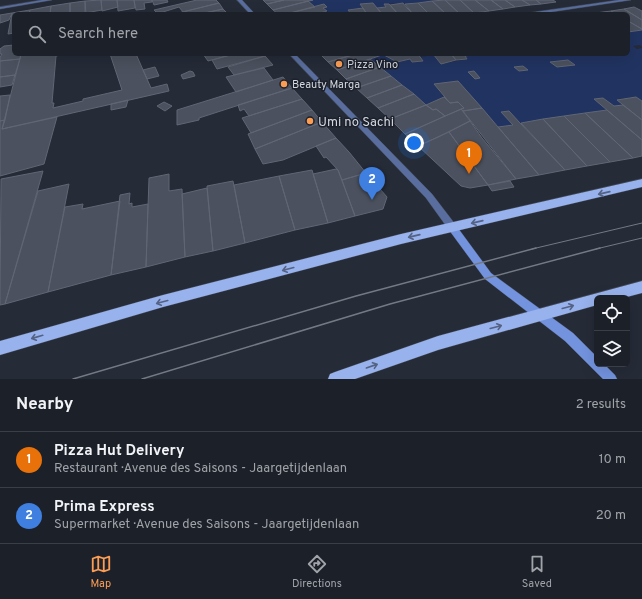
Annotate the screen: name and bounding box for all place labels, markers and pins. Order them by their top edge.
place label: Pizza Vino [347,58,398,72]
marker: Pizza Vino [334,59,344,69]
place label: Beauty Marga [292,78,360,92]
marker: Beauty Marga [279,79,289,89]
place label: Umi no Sachi [318,115,394,131]
marker: Umi no Sachi [305,116,315,126]
pin: 1 [456,141,482,174]
pin: 2 [359,167,385,200]

